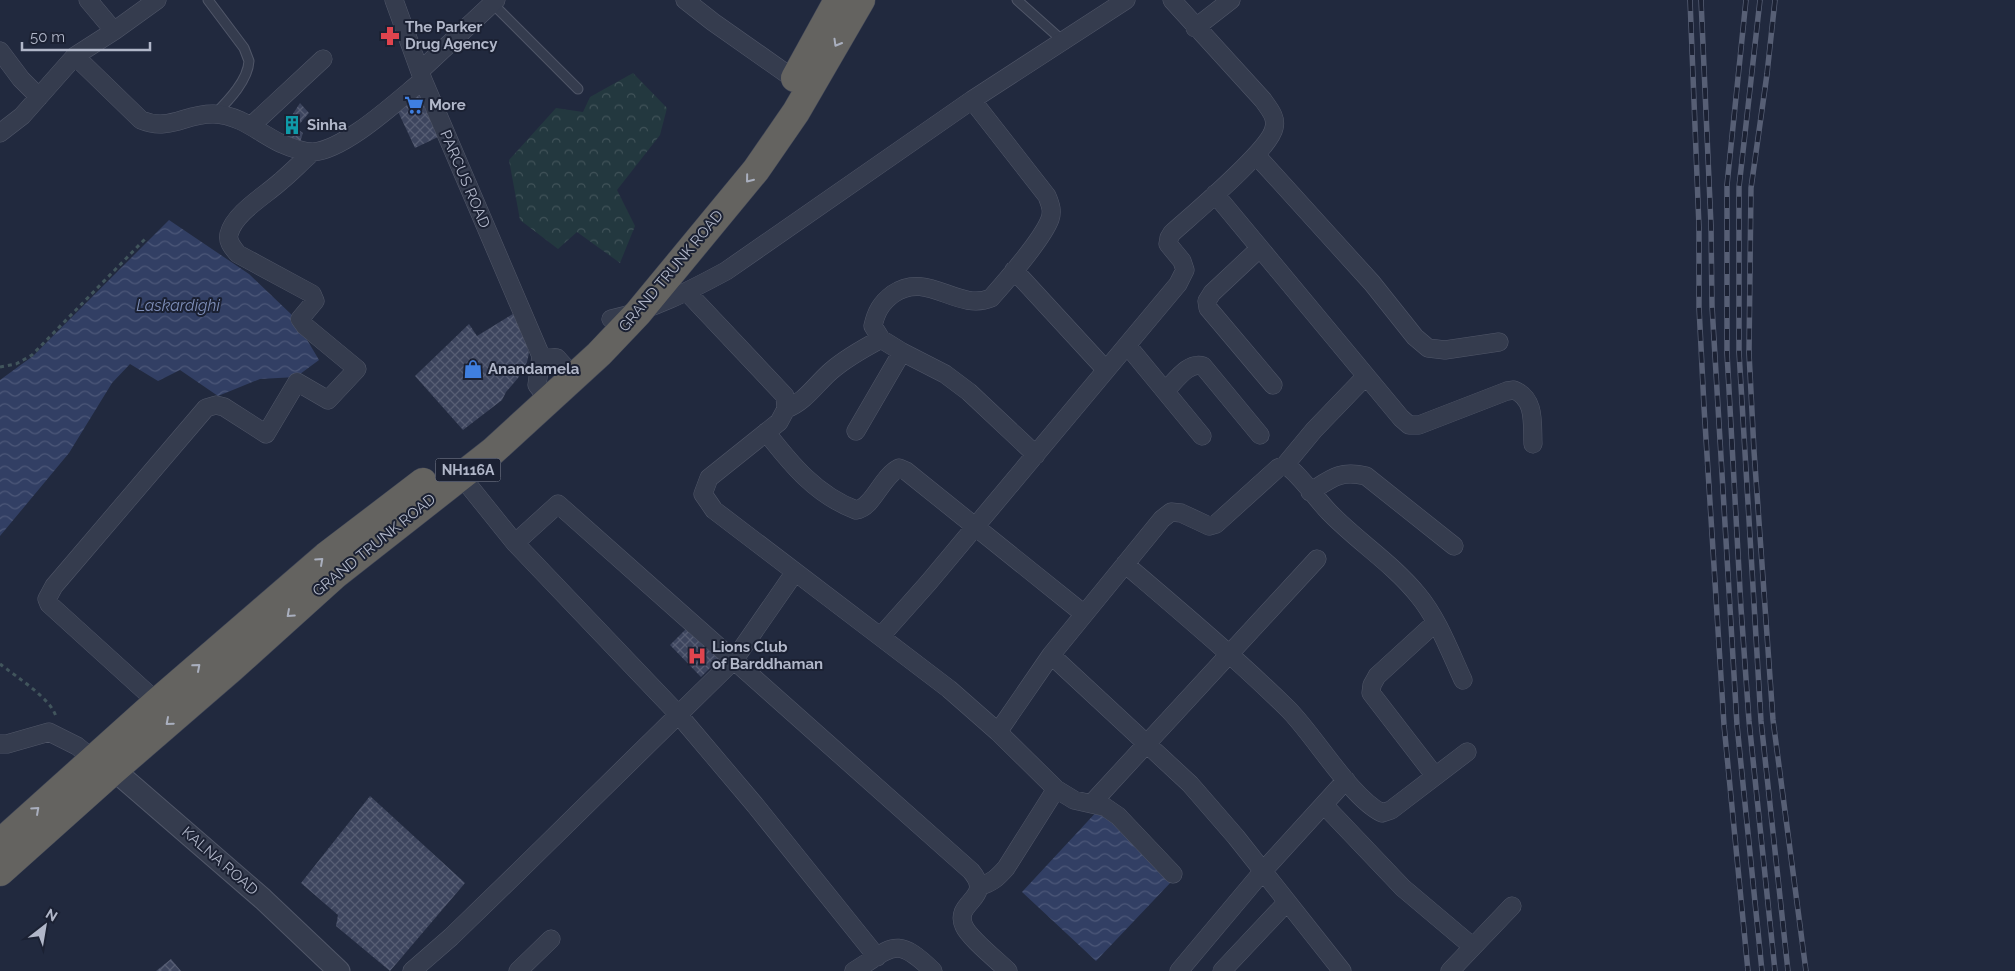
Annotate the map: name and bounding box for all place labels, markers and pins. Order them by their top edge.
place label: The Parker Drug Agency [405,18,498,53]
pharmacy icon: The Parker Drug Agency [379,25,401,47]
supermarket icon: More [403,94,425,116]
place label: More [429,96,466,114]
building icon: Sinha [281,114,303,136]
place label: Sinha [307,116,347,134]
shop icon: Anandamela [462,358,484,380]
place label: Anandamela [488,360,580,378]
place label: Lions Club of Barddhaman [712,638,823,673]
hospital icon: Lions Club of Barddhaman [686,645,708,667]

